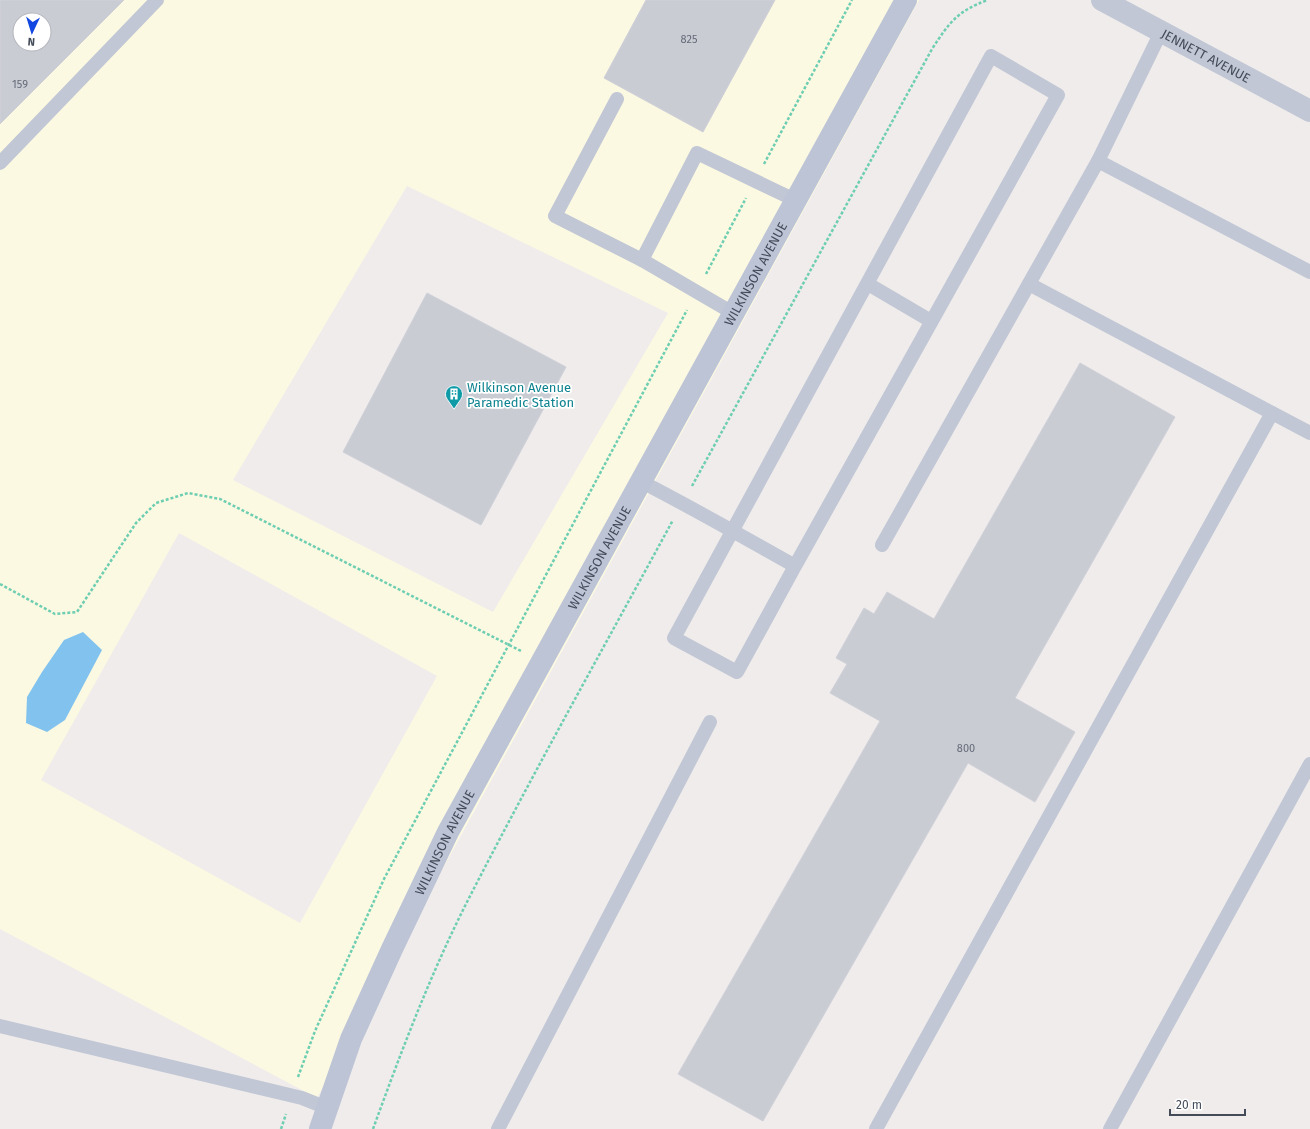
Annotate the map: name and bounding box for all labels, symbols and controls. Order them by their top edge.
north arrow [12,12,52,52]
street label: JENNETT AVENUE [1159,26,1253,86]
house number: 825 [681,33,698,46]
text: N [27,35,35,48]
house number: 159 [12,78,28,91]
street label: WILKINSON AVENUE [721,220,790,328]
place label: Wilkinson Avenue Paramedic Station [467,380,574,410]
building icon: Wilkinson Avenue Paramedic Station [444,384,464,409]
street label: WILKINSON AVENUE [565,503,634,612]
house number: 800 [957,742,975,755]
street label: WILKINSON AVENUE [412,787,478,897]
scale bar [1170,1091,1245,1117]
text: 20 m [1176,1098,1202,1112]

